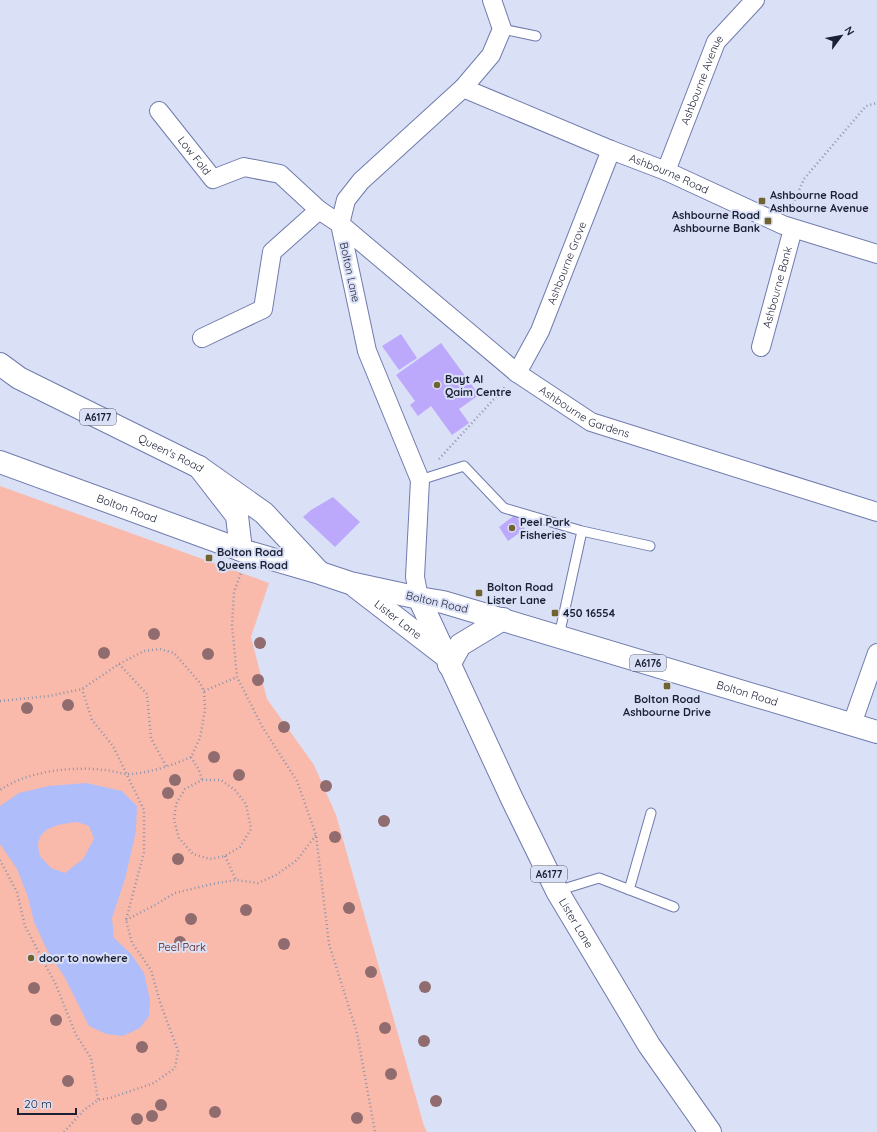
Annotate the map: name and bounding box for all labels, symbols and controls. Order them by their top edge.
north arrow [821,16,861,56]
text: N [841,24,858,38]
street label: Ashbourne Avenue [678,32,726,127]
street label: Low Fold [175,133,214,178]
street label: Ashbourne Road [627,151,711,197]
place label: Ashbourne Road Ashbourne Avenue [770,188,869,215]
marker: Ashbourne Road Ashbourne Avenue [757,196,767,206]
place label: Ashbourne Road Ashbourne Bank [672,208,760,235]
marker: Ashbourne Road Ashbourne Bank [763,216,773,226]
street label: Ashbourne Grove [544,219,589,307]
street label: Bolton Lane [337,241,363,303]
street label: Ashbourne Bank [759,245,795,330]
place label: Bayt Al Qaim Centre [445,372,512,399]
marker: Bayt Al Qaim Centre [432,380,442,390]
street label: Ashbourne Gardens [537,383,632,441]
road number: A6177 [80,409,116,425]
street label: Queen's Road [136,431,206,475]
street label: Bolton Road [95,491,159,526]
place label: Peel Park Fisheries [520,515,570,542]
marker: Peel Park Fisheries [507,523,517,533]
place label: Bolton Road Queens Road [217,545,288,572]
marker: Bolton Road Queens Road [204,553,214,563]
place label: Bolton Road Lister Lane [487,580,553,607]
street label: Bolton Road [405,588,469,616]
marker: Bolton Road Lister Lane [474,588,484,598]
street label: Lister Lane [372,597,424,642]
place label: 450 16554 [563,606,616,620]
marker: 450 16554 [550,608,560,618]
road number: A6176 [630,655,666,671]
street label: Bolton Road [715,677,780,709]
marker: Bolton Road Ashbourne Drive [662,681,672,691]
place label: Bolton Road Ashbourne Drive [623,692,711,719]
road number: A6177 [531,866,567,882]
street label: Lister Lane [556,896,596,951]
park label: Peel Park [158,940,206,954]
place label: door to nowhere [39,951,128,965]
marker: door to nowhere [26,953,36,963]
scale bar [18,1090,76,1116]
text: 20 m [24,1096,52,1111]

